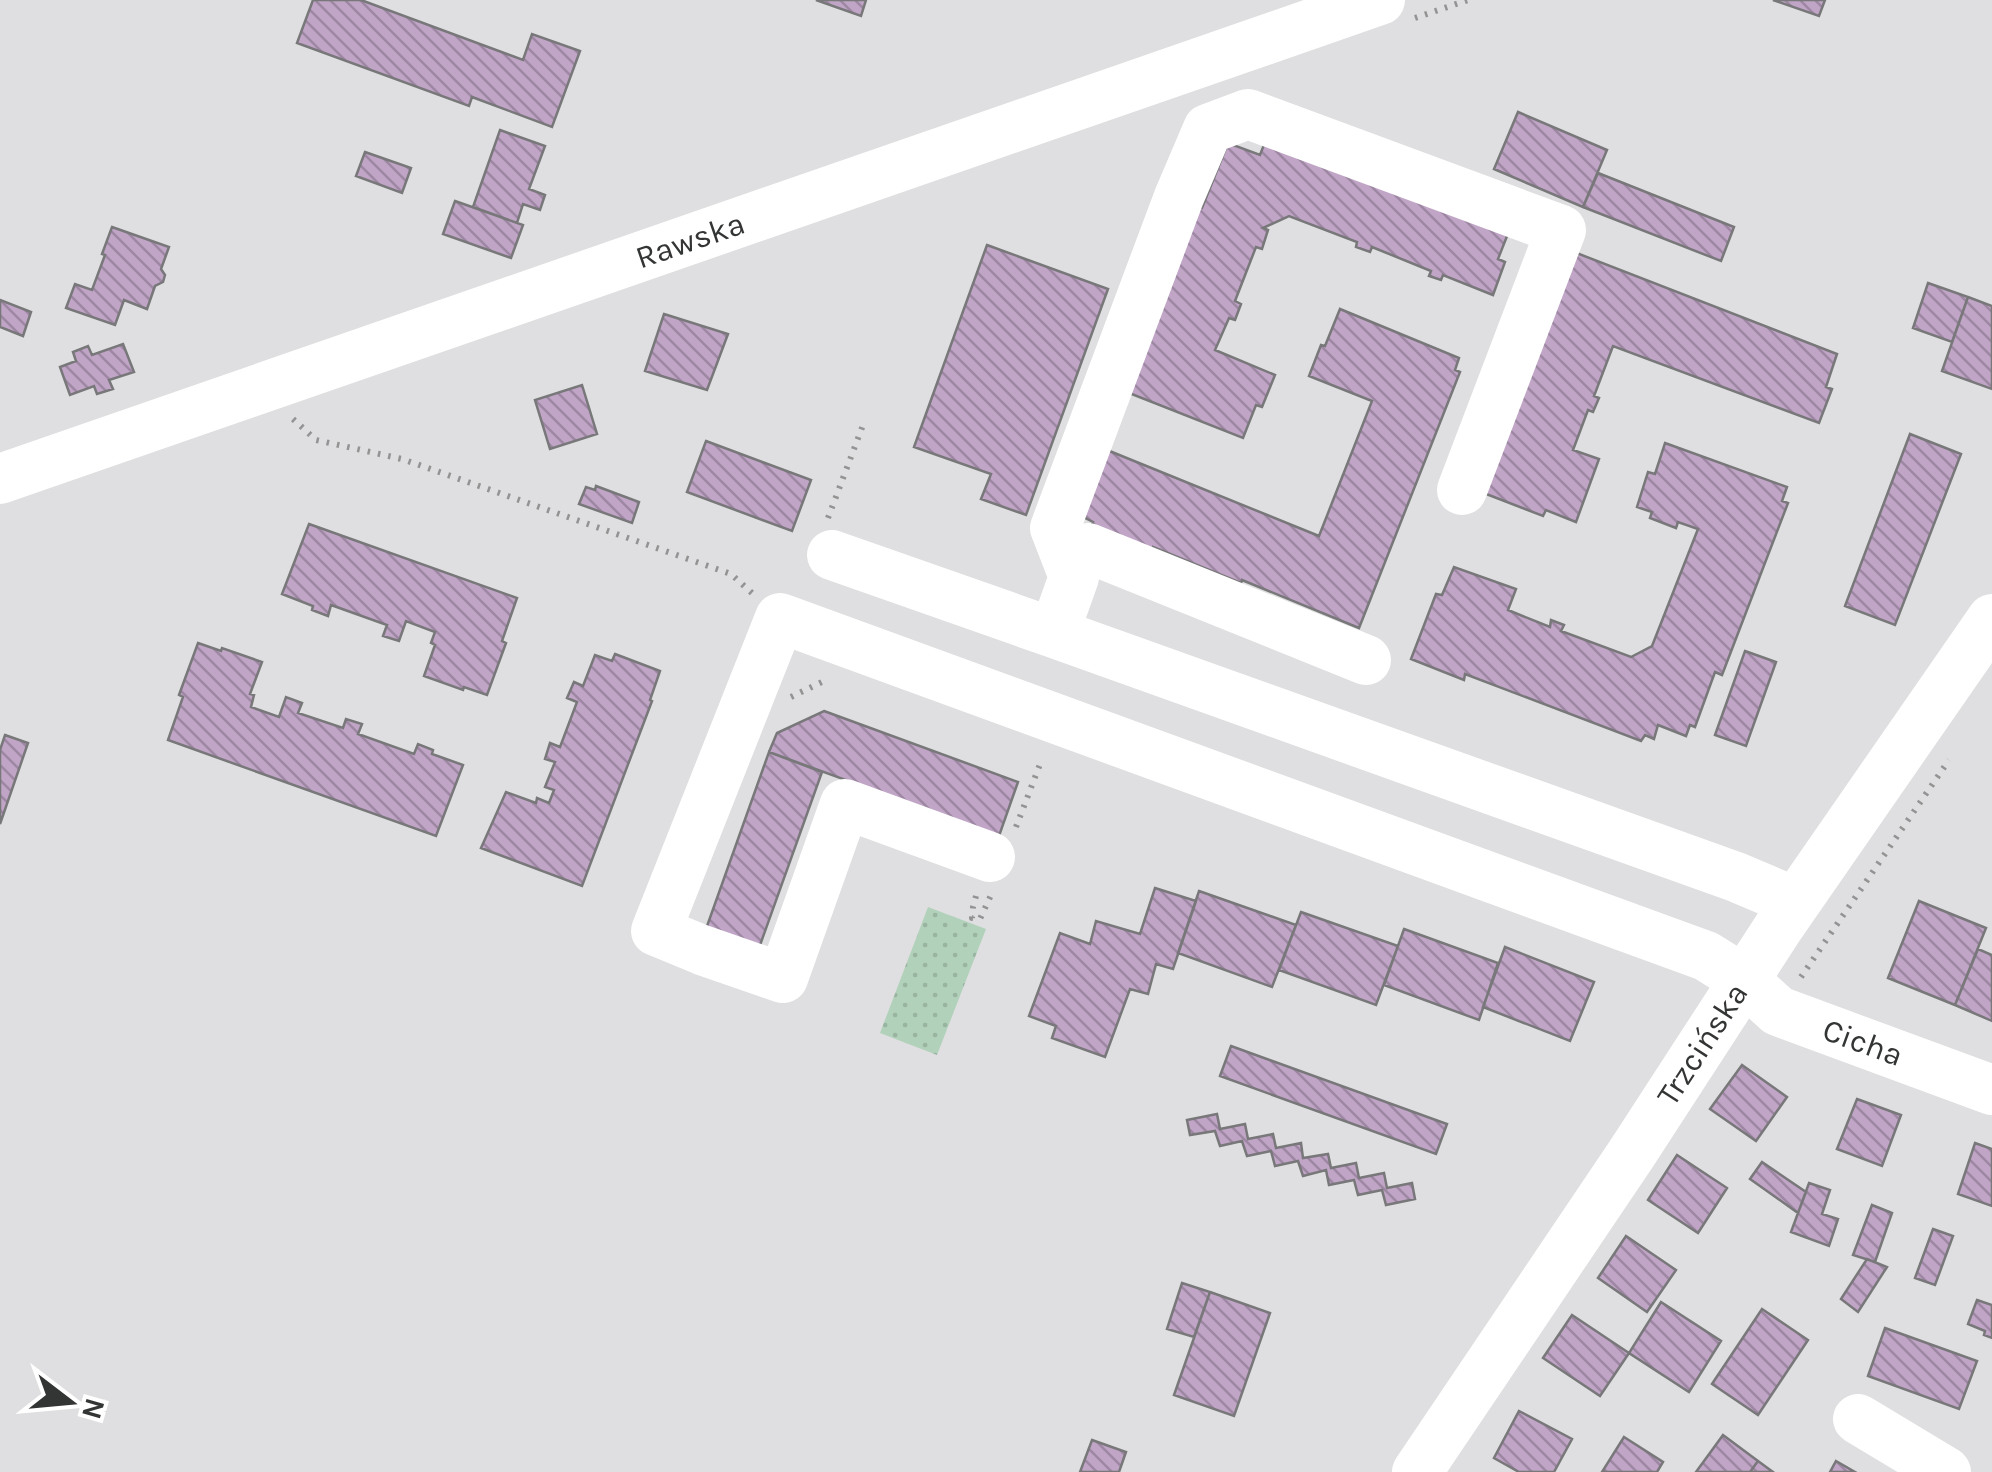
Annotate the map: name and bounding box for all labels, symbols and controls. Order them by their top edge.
street label: Rawska [631,205,750,276]
street label: Trzcińska [1649,976,1756,1112]
street label: Cicha [1818,1011,1908,1074]
north arrow [20,1352,120,1452]
text: N [75,1395,112,1423]

